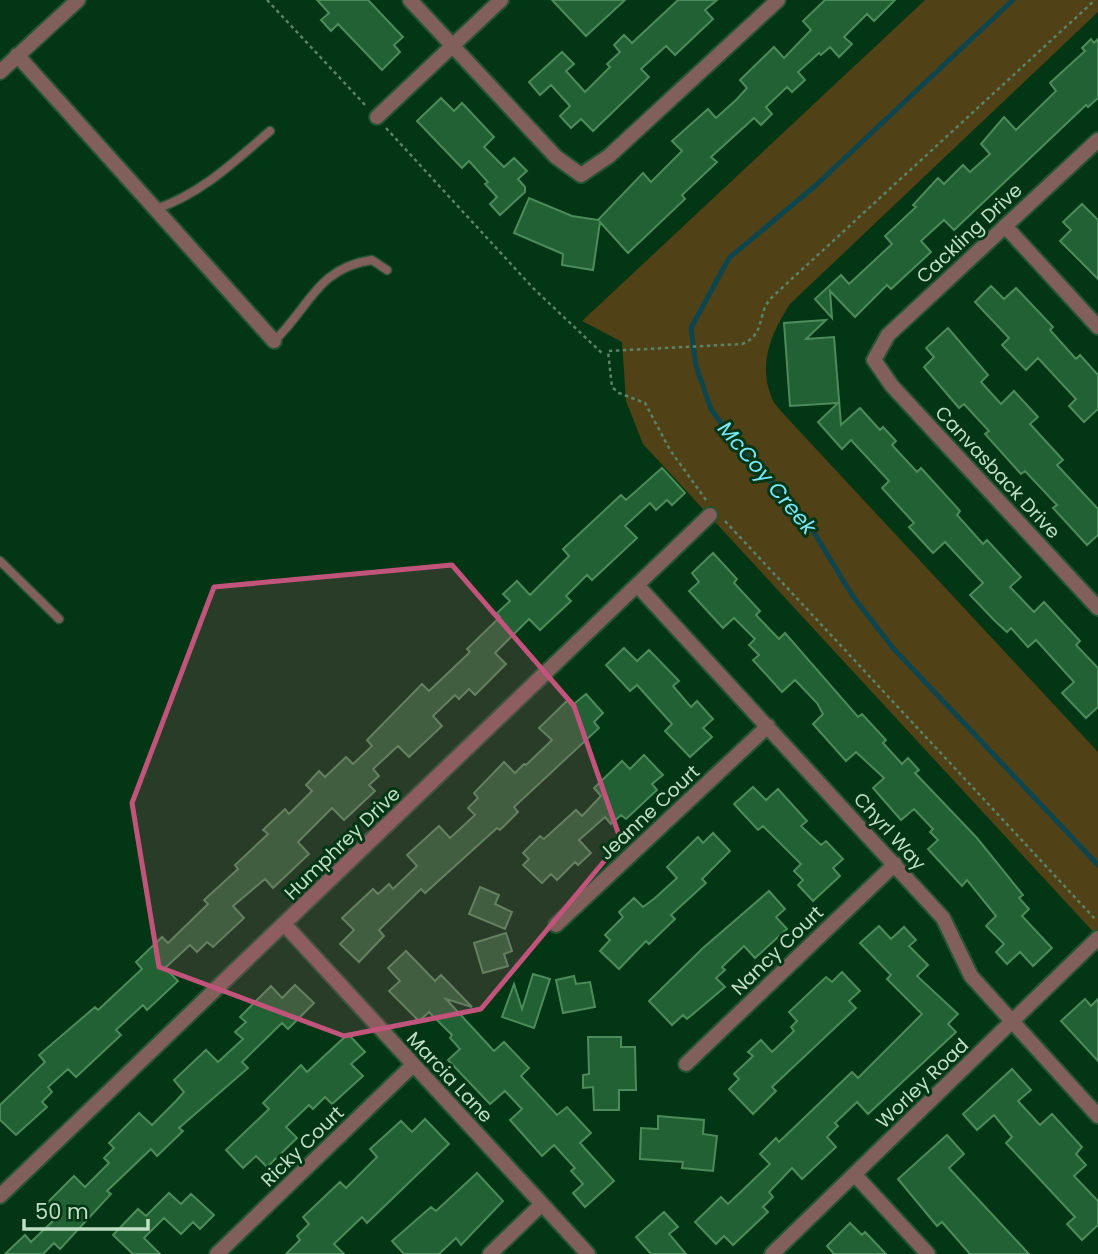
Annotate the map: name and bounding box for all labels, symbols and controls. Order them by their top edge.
street label: Cackling Drive [910,177,1028,290]
street label: Canvasback Drive [929,400,1066,545]
water label: McCoy Creek [711,415,824,541]
street label: Jeanne Court [593,758,706,866]
street label: Humphrey Drive [278,781,406,906]
street label: Chyrl Way [847,786,932,876]
street label: Nancy Court [725,899,829,1001]
street label: Marcia Lane [400,1026,499,1129]
street label: Worley Road [870,1032,975,1135]
street label: Ricky Court [255,1100,350,1193]
scale bar [24,1188,149,1232]
text: 50 m [35,1197,89,1226]

